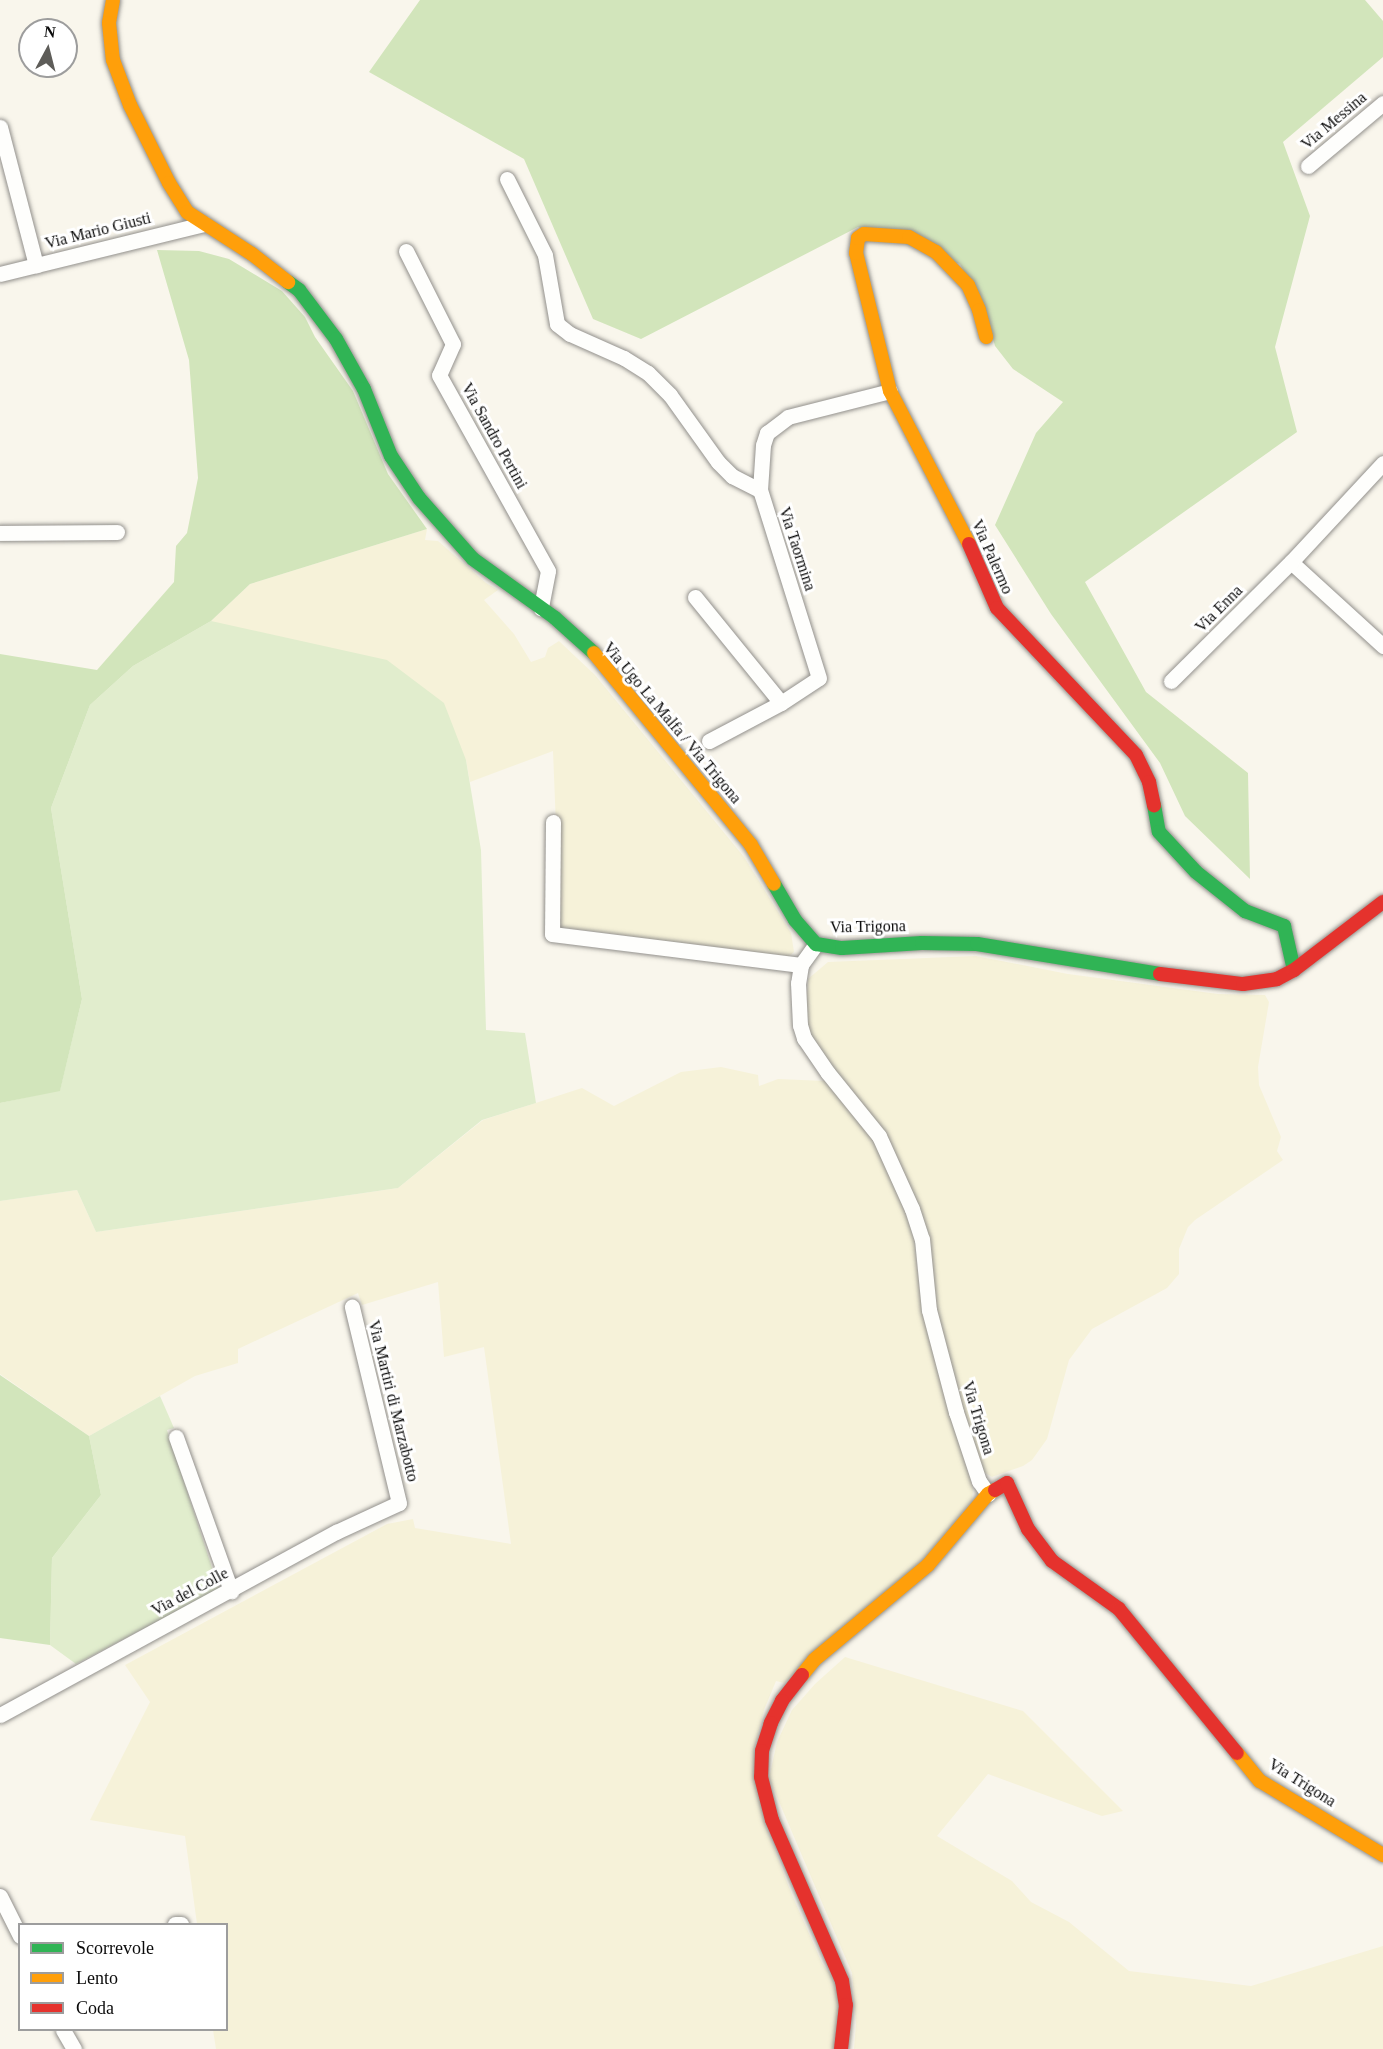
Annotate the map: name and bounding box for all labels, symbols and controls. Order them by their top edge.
north arrow [18,18,78,78]
text: N [43,22,57,41]
street label: Via Messina [1297,88,1371,154]
street label: Via Mario Giusti [43,209,153,253]
street label: Via Sandro Pertini [457,380,531,492]
street label: Via Taormina [774,505,820,593]
street label: Via Palermo [967,517,1017,597]
street label: Via Enna [1191,581,1247,637]
street label: Via Ugo La Malfa / Via Trigona [599,638,745,808]
street label: Via Trigona [830,917,906,937]
street label: Via Martiri di Marzabotto [364,1318,422,1484]
street label: Via Trigona [958,1379,998,1457]
street label: Via del Colle [148,1564,232,1620]
street label: Via Trigona [1265,1755,1339,1811]
legend [18,1923,228,2031]
text: Scorrevole [76,1938,154,1958]
text: Lento [76,1968,118,1988]
text: Coda [76,1998,114,2018]

